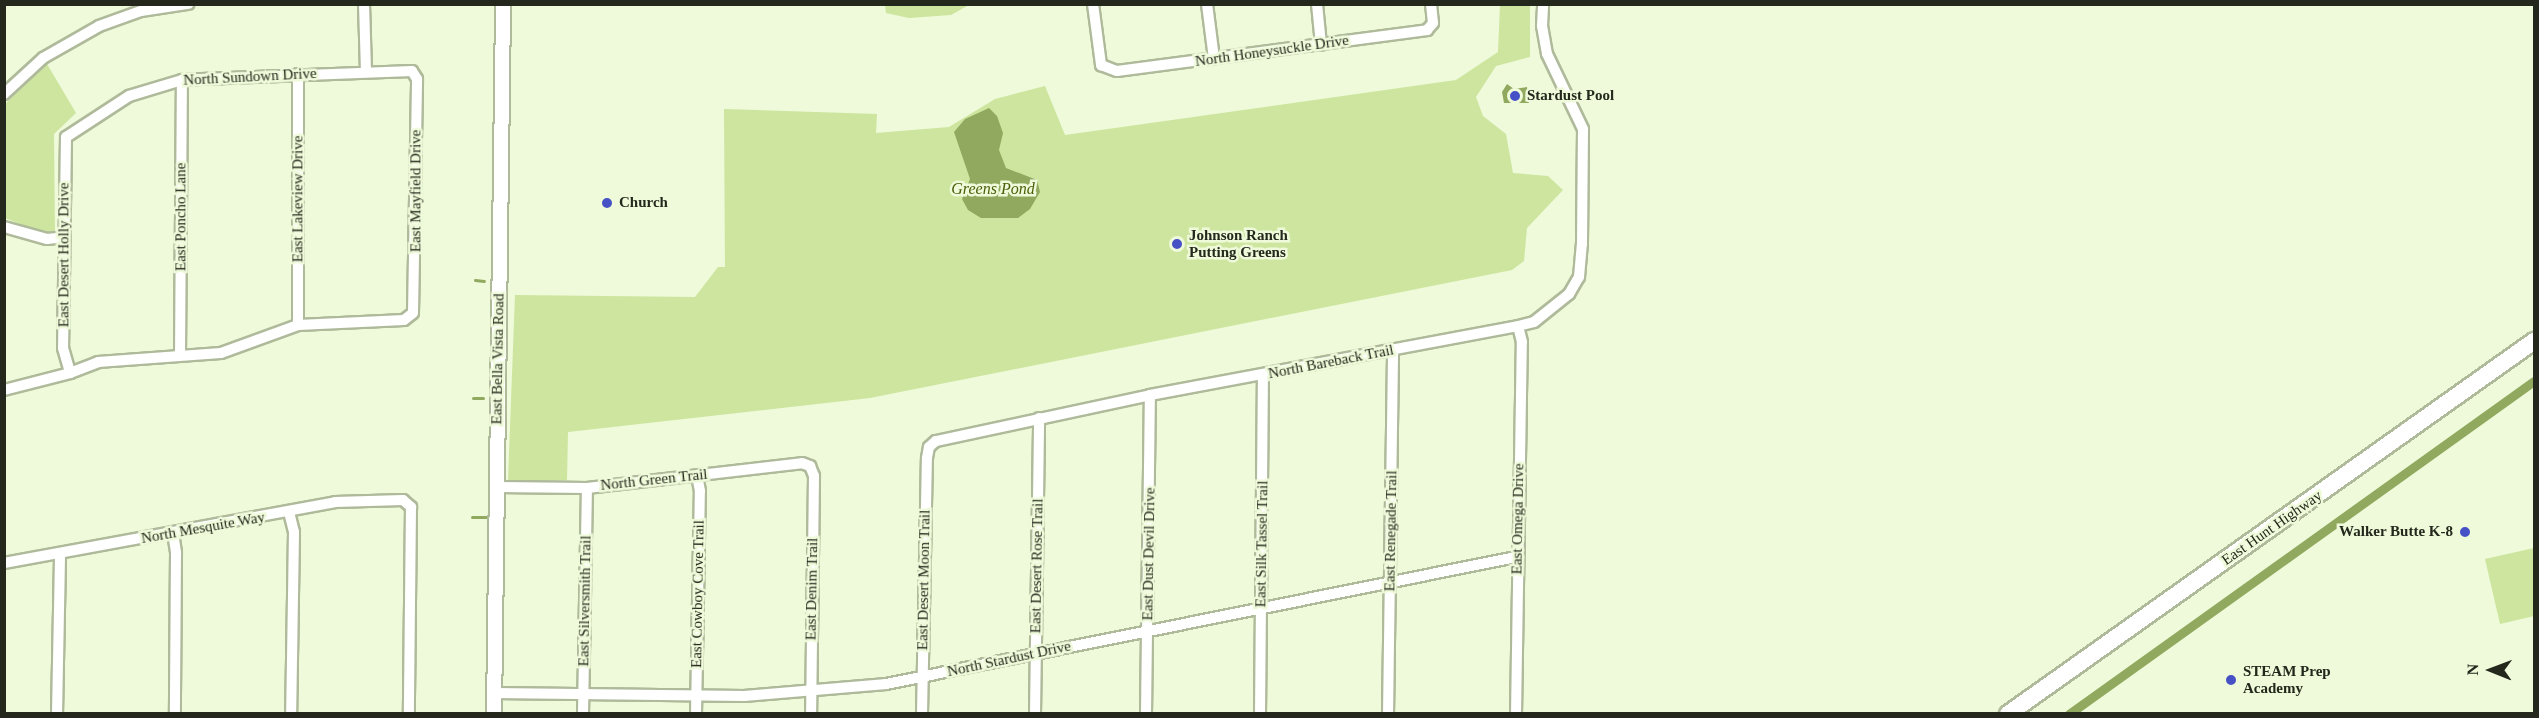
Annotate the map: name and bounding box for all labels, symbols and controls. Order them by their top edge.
street label: North Honeysuckle Drive [1194,31,1350,71]
street label: North Sundown Drive [183,65,317,89]
place label: Stardust Pool [1527,87,1614,105]
marker: Stardust Pool [1508,89,1522,103]
street label: East Mayfield Drive [407,130,425,252]
street label: East Lakeview Drive [289,136,307,262]
street label: East Poncho Lane [172,163,190,271]
water label: Greens Pond [951,179,1035,199]
street label: East Desert Holly Drive [55,183,73,327]
place label: Church [619,194,668,212]
marker: Church [600,196,614,210]
place label: Johnson Ranch Putting Greens [1189,226,1288,261]
marker: Johnson Ranch Putting Greens [1170,237,1184,251]
street label: East Bella Vista Road [488,293,508,425]
street label: North Bareback Trail [1267,341,1395,383]
street label: East Omega Drive [1508,463,1528,575]
street label: North Green Trail [599,465,709,495]
street label: East Renegade Trail [1381,470,1401,592]
street label: East Silk Tassel Trail [1252,480,1272,608]
street label: East Dust Devil Drive [1139,487,1159,621]
street label: East Hunt Highway [2218,487,2326,569]
street label: East Desert Rose Trail [1027,498,1047,634]
street label: North Mesquite Way [140,508,266,548]
street label: East Desert Moon Trail [914,510,934,650]
street label: East Cowboy Cove Trail [688,520,708,668]
place label: Walker Butte K-8 [2339,523,2453,541]
marker: Walker Butte K-8 [2458,525,2472,539]
street label: East Silversmith Trail [575,535,595,667]
street label: East Denim Trail [802,537,822,641]
street label: North Stardust Drive [946,637,1072,681]
north arrow [2461,640,2521,700]
place label: STEAM Prep Academy [2243,662,2331,697]
text: N [2464,664,2481,676]
marker: STEAM Prep Academy [2224,673,2238,687]

